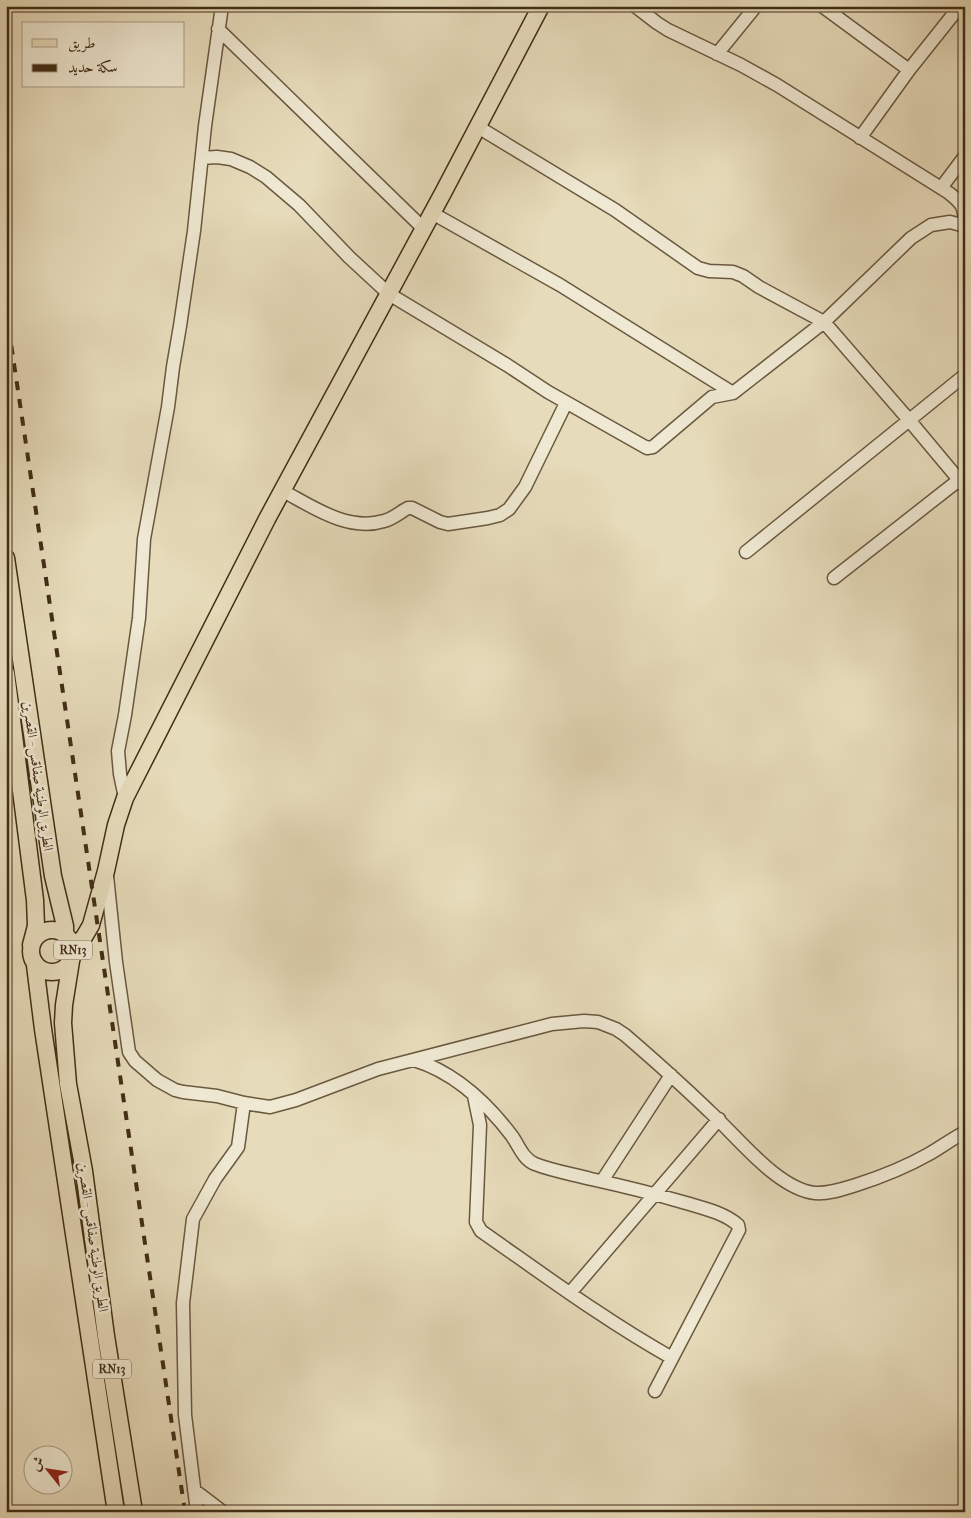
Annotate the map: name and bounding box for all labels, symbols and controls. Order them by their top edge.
legend [22,22,185,88]
text: طريق [68,34,95,53]
text: سكة حديد [68,58,118,76]
street label: الطريق الوطنية صفاقس - القصرين [18,700,57,852]
road number: RN13 [54,940,92,960]
street label: الطريق الوطنية صفاقس - القصرين [73,1161,112,1313]
road number: RN13 [93,1360,131,1378]
north arrow [22,1446,72,1496]
text: ش [26,1453,48,1474]

